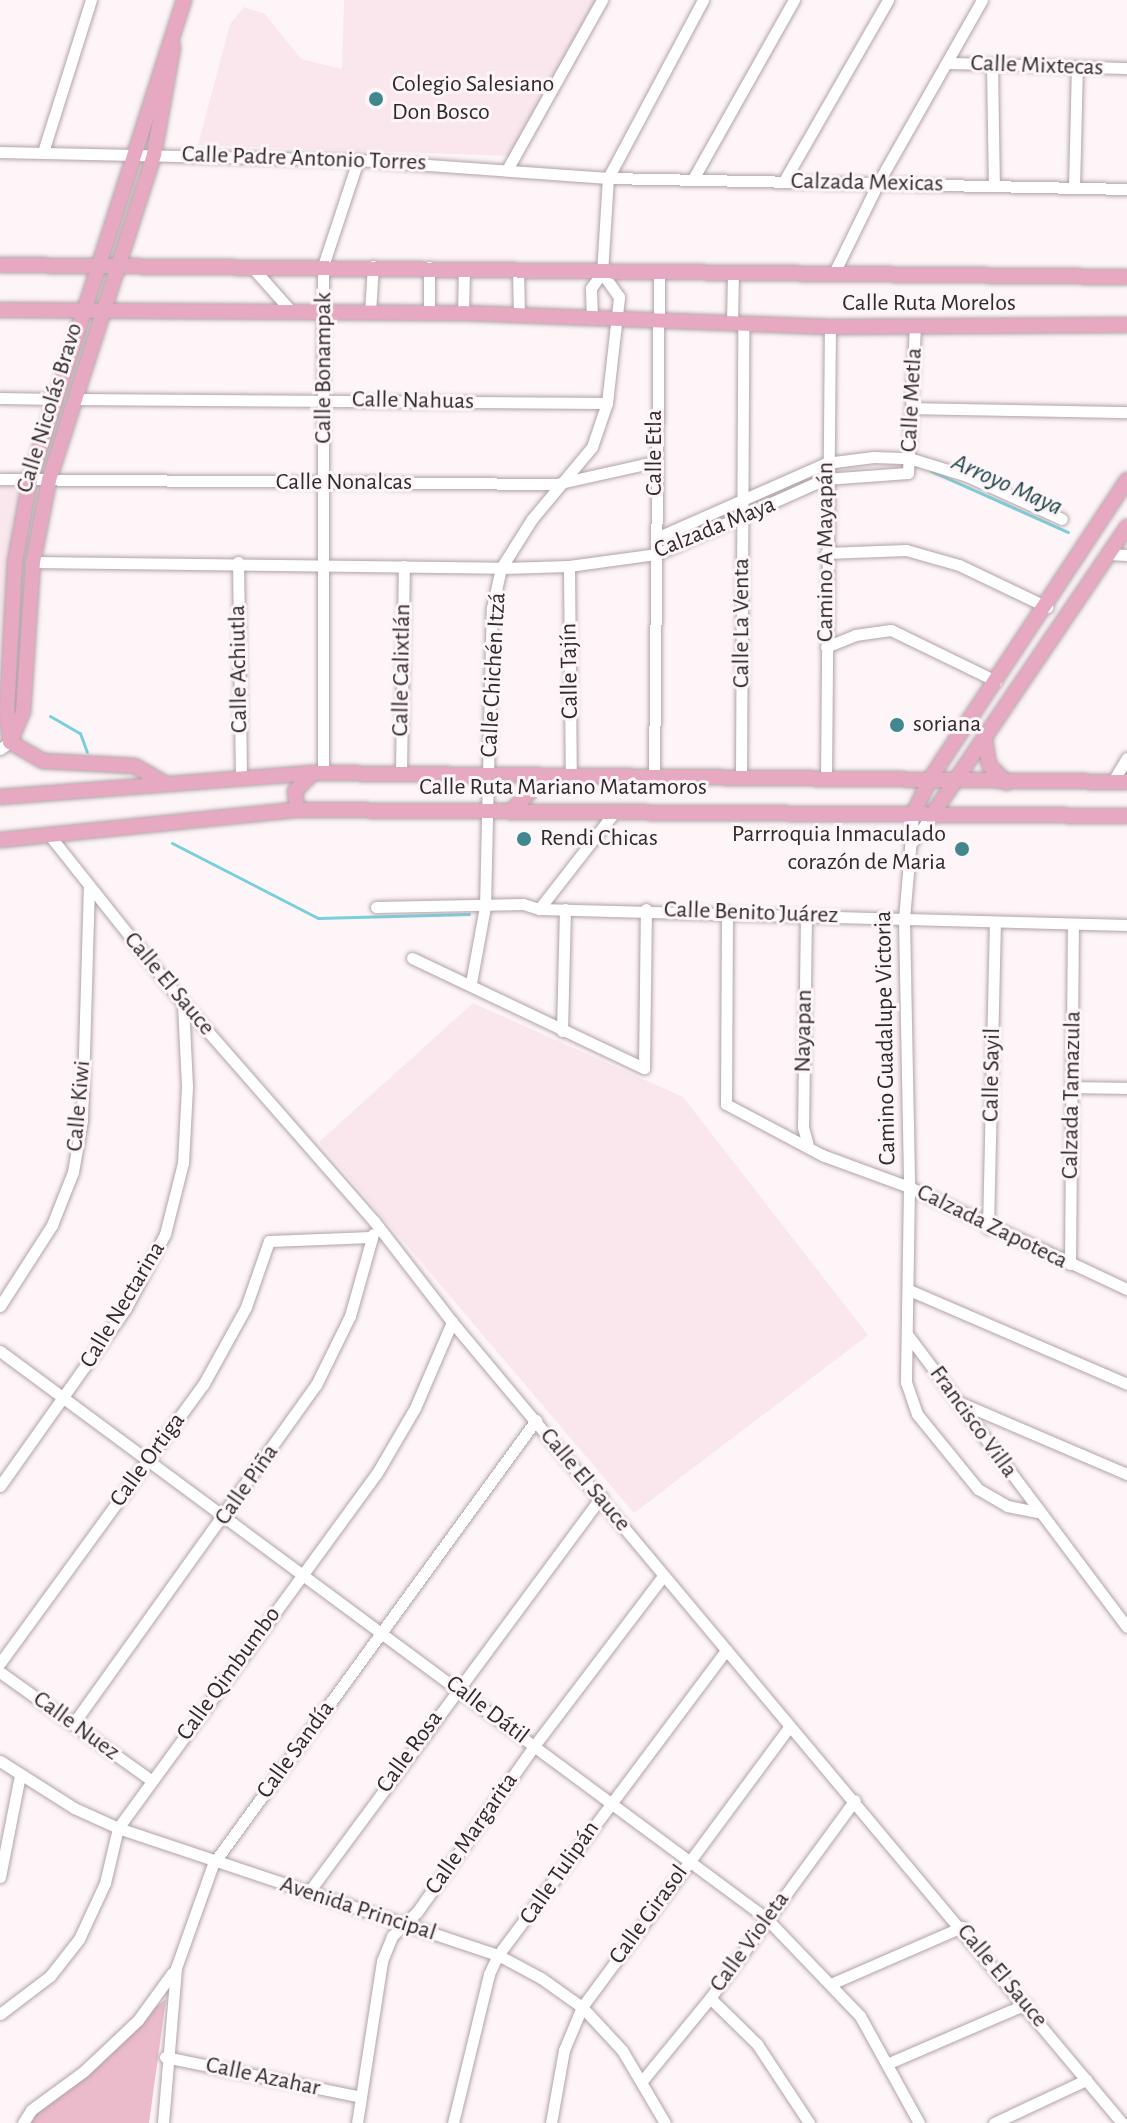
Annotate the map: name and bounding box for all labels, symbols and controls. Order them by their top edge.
street label: Calle Mixtecas [970,49,1104,83]
place label: Colegio Salesiano Don Bosco [392,71,554,127]
marker: Colegio Salesiano Don Bosco [367,90,385,108]
street label: Calle Padre Antonio Torres [181,140,427,178]
street label: Calzada Mexicas [790,167,944,199]
street label: Calle Ruta Morelos [842,290,1016,318]
street label: Calle Bonampak [310,292,338,444]
street label: Calle Nicolás Bravo [10,320,90,496]
street label: Calle Metla [895,347,929,453]
street label: Calle Nahuas [352,386,474,416]
street label: Calle Etla [641,410,669,496]
water label: Arroyo Maya [947,447,1067,523]
street label: Camino A Mayapán [812,462,840,642]
street label: Calle Nonalcas [276,469,412,497]
street label: Calzada Maya [650,491,780,565]
street label: Calle La Venta [728,558,756,688]
street label: Calle Chichén Itzá [475,592,513,758]
street label: Calle Calixtlán [386,603,418,737]
street label: Calle Achiutla [223,605,255,733]
street label: Calle Tajín [555,623,585,719]
place label: soriana [913,711,981,739]
marker: soriana [888,716,906,734]
street label: Calle Ruta Mariano Matamoros [419,774,707,802]
place label: Parrroquia Inmaculado corazón de Maria [732,821,946,877]
place label: Rendi Chicas [540,825,658,853]
marker: Rendi Chicas [515,830,533,848]
marker: Parrroquia Inmaculado corazón de Maria [953,840,971,858]
street label: Calle Benito Juárez [663,896,839,930]
street label: Camino Guadalupe Victoria [869,910,903,1166]
street label: Calle El Sauce [117,926,221,1042]
street label: Nayapan [789,989,819,1073]
street label: Calzada Tamazula [1056,1011,1088,1179]
street label: Calle Sayil [977,1028,1007,1122]
street label: Calle Kiwi [61,1059,97,1153]
street label: Calzada Zapoteca [912,1178,1072,1276]
street label: Calle Nectarina [74,1237,172,1373]
street label: Francisco Villa [923,1360,1023,1484]
street label: Calle Ortiga [104,1407,192,1513]
street label: Calle El Sauce [533,1422,637,1538]
street label: Calle Piña [209,1439,285,1531]
street label: Calle Qimbumbo [171,1601,287,1747]
street label: Calle Dátil [440,1669,534,1751]
street label: Calle Nuez [27,1685,125,1767]
street label: Calle Sandía [251,1695,341,1805]
street label: Calle Rosa [371,1705,449,1799]
street label: Calle Margarita [419,1767,525,1901]
street label: Calle Tulipán [514,1816,606,1930]
street label: Calle Girasol [603,1860,695,1970]
street label: Avenida Principal [276,1870,440,1948]
street label: Calle Violeta [704,1886,796,1998]
street label: Calle El Sauce [950,1918,1054,2034]
street label: Calle Azahar [203,2051,323,2103]

